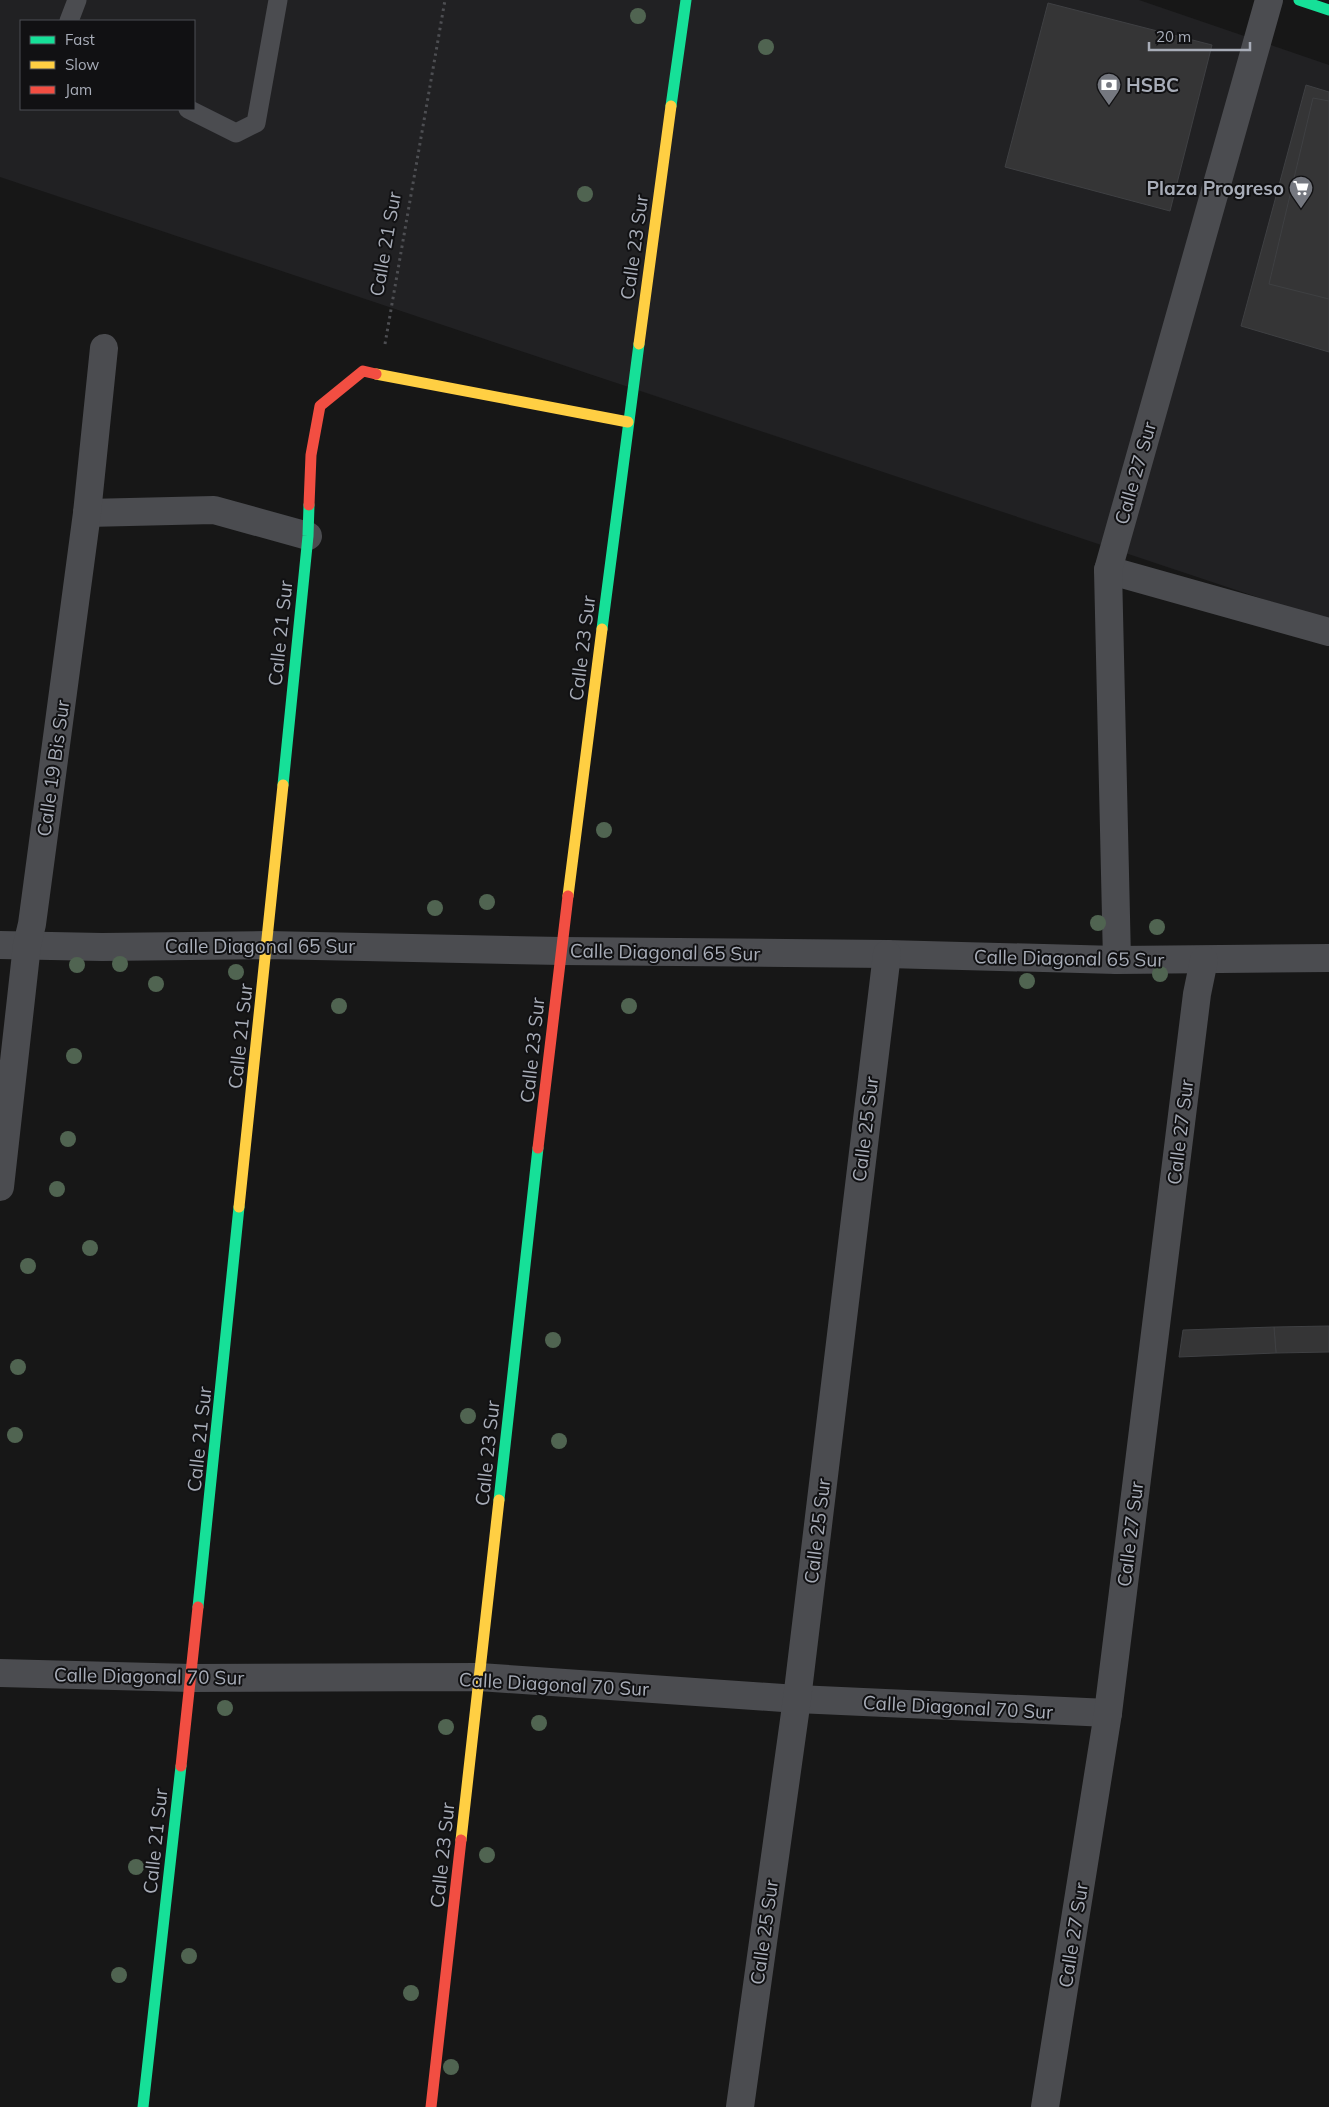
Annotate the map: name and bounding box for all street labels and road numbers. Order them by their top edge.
street label: Calle 21 Sur [364,190,406,298]
street label: Calle 23 Sur [615,193,653,301]
street label: Calle 27 Sur [1109,419,1161,527]
street label: Calle 21 Sur [263,579,297,687]
street label: Calle 23 Sur [564,594,600,702]
street label: Calle 19 Bis Sur [32,698,74,838]
street label: Calle Diagonal 65 Sur [165,934,355,958]
street label: Calle Diagonal 65 Sur [570,938,760,966]
street label: Calle Diagonal 65 Sur [974,944,1164,972]
street label: Calle 21 Sur [223,982,257,1090]
street label: Calle 23 Sur [515,996,549,1104]
street label: Calle 25 Sur [847,1075,883,1183]
street label: Calle 27 Sur [1162,1078,1198,1186]
street label: Calle 21 Sur [182,1385,216,1493]
street label: Calle 23 Sur [470,1399,504,1507]
street label: Calle 25 Sur [799,1477,835,1585]
street label: Calle 27 Sur [1112,1480,1148,1588]
street label: Calle Diagonal 70 Sur [54,1662,244,1690]
street label: Calle Diagonal 70 Sur [458,1667,650,1701]
street label: Calle Diagonal 70 Sur [862,1690,1054,1724]
street label: Calle 21 Sur [138,1787,172,1895]
street label: Calle 23 Sur [425,1801,459,1909]
street label: Calle 25 Sur [745,1878,783,1986]
street label: Calle 27 Sur [1053,1881,1093,1989]

